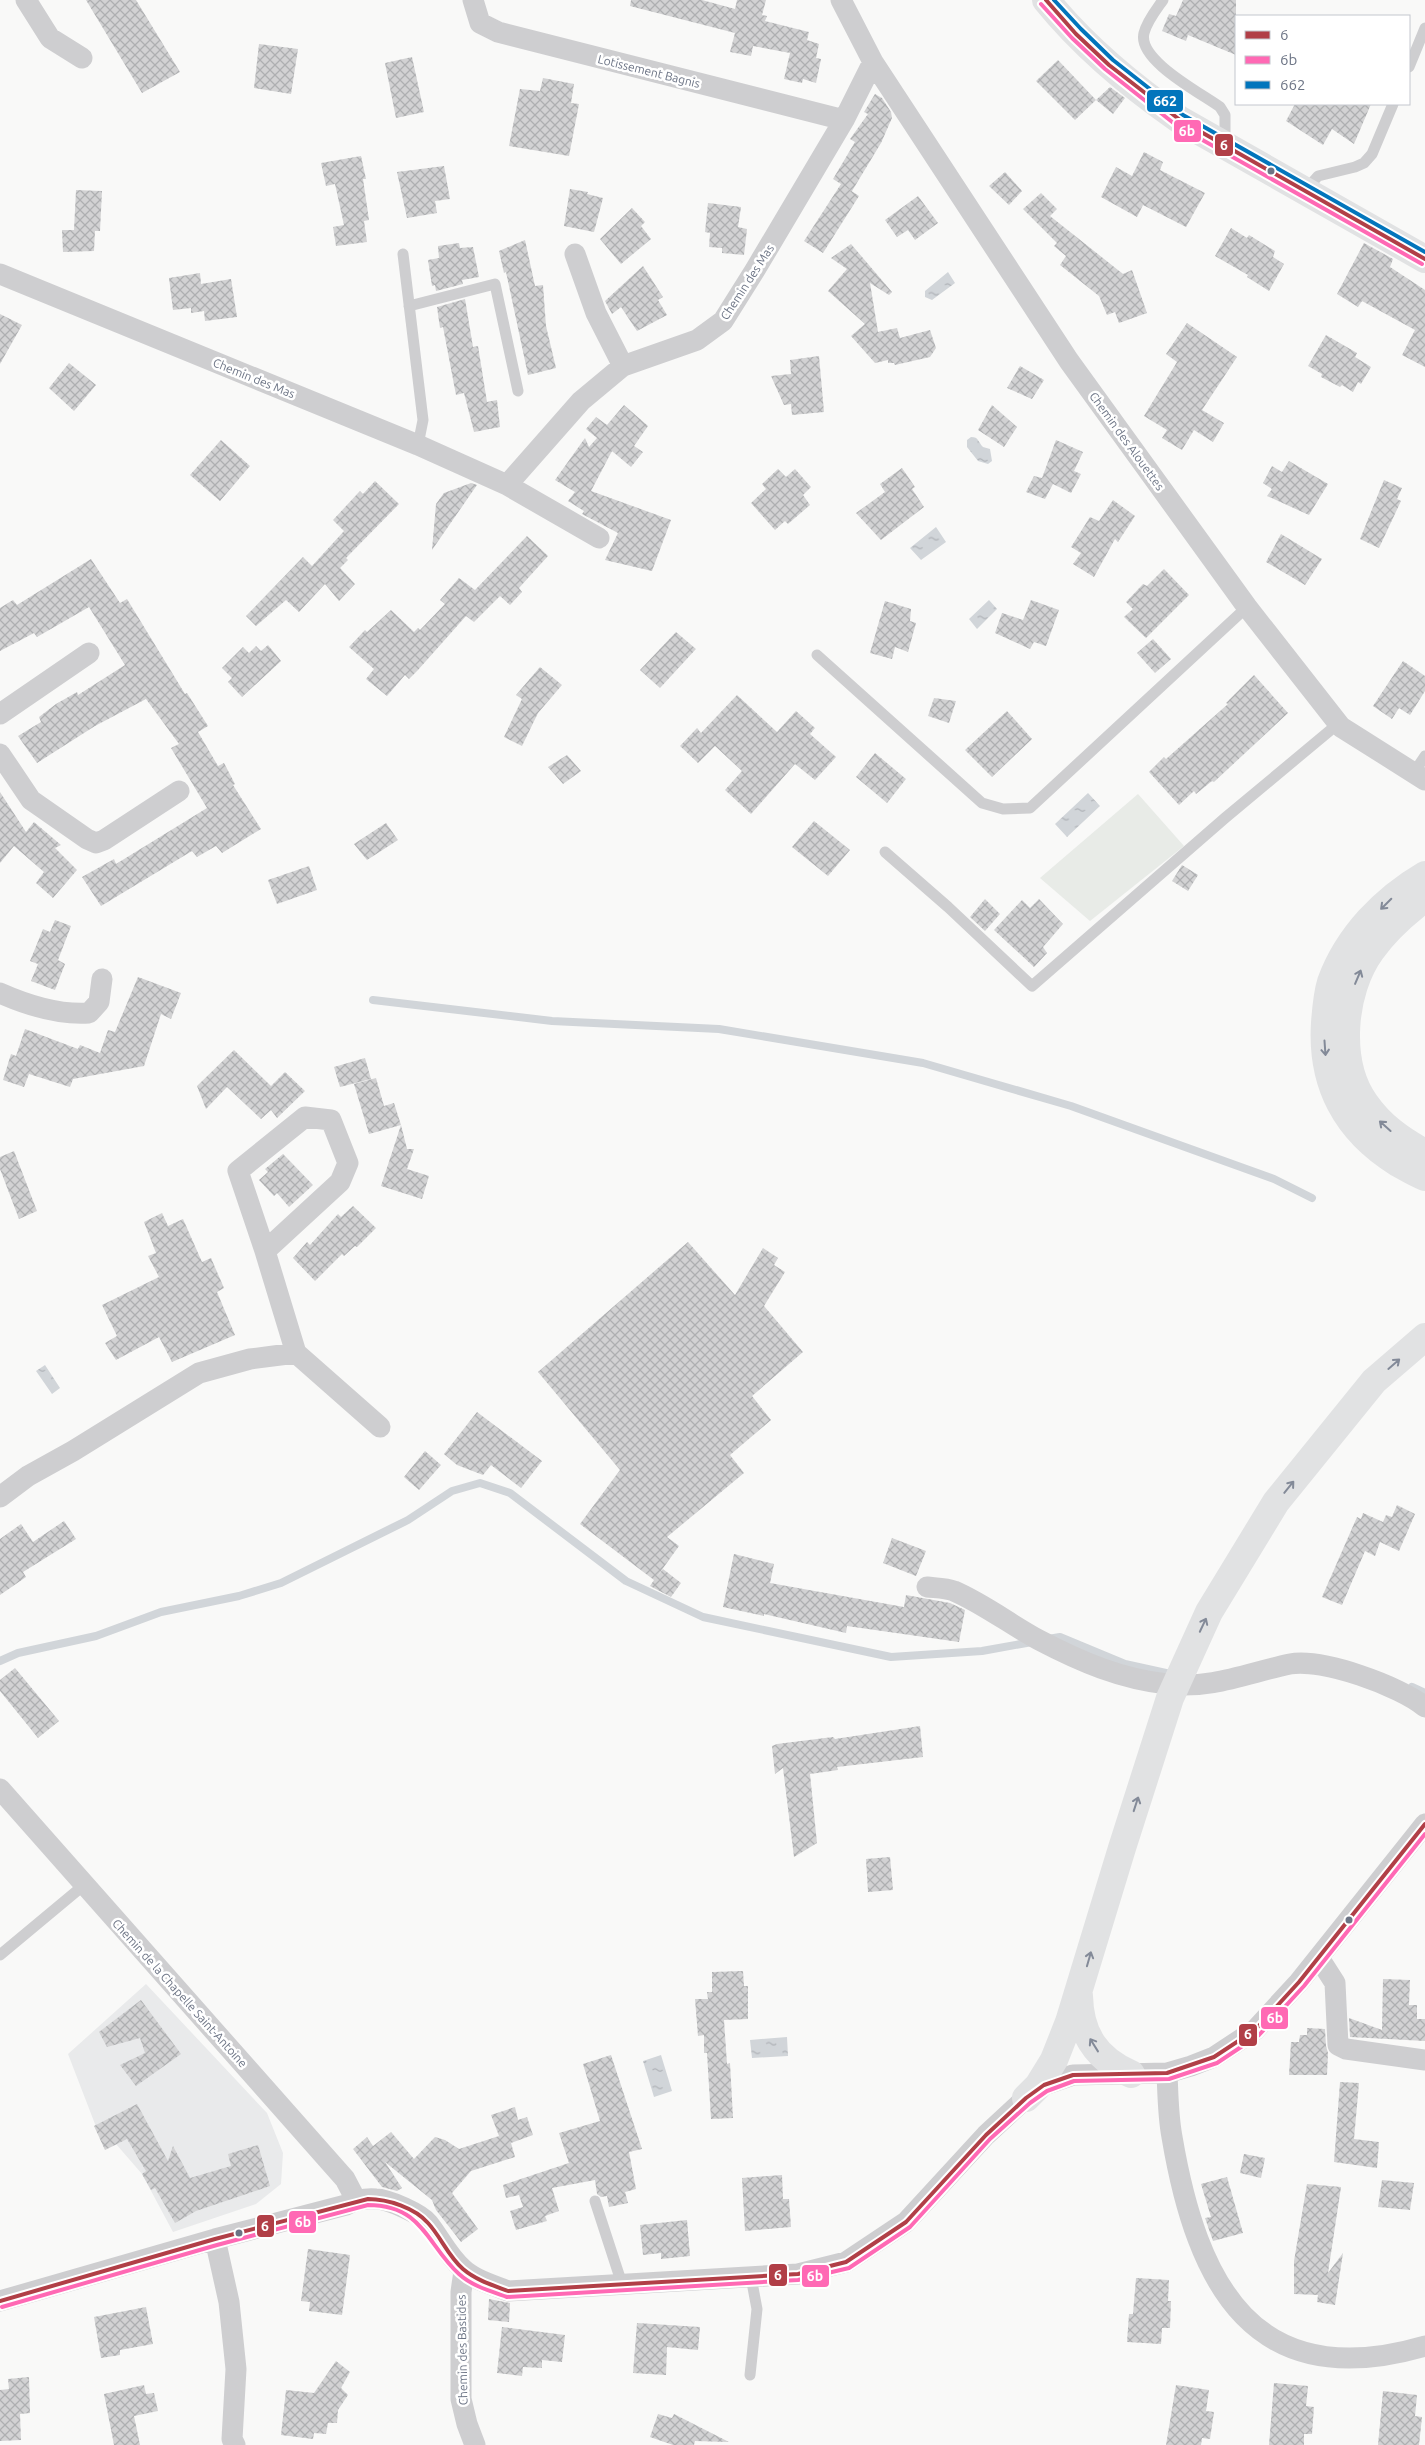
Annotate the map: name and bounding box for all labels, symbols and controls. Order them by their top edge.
legend [1235,15,1410,105]
text: 6 [1280,26,1288,43]
text: 6b [1280,51,1297,68]
street label: Lotissement Bagnis [597,52,701,90]
text: 662 [1280,76,1305,93]
line badge: 662 [1146,89,1184,113]
text: 662 [1153,93,1177,109]
line badge: 6b [1173,119,1202,143]
text: 6b [1179,123,1195,139]
line badge: 6 [1214,133,1234,157]
text: 6 [1220,137,1228,153]
unlabelled marker [1266,166,1276,176]
street label: Chemin des Mas [718,242,776,322]
street label: Chemin des Mas [211,356,297,400]
street label: Chemin des Alouettes [1087,389,1167,493]
one-way arrow [1380,897,1392,910]
one-way arrow [1354,970,1364,985]
one-way arrow [1320,1039,1329,1055]
one-way arrow [1378,1120,1391,1132]
one-way arrow [1388,1358,1401,1370]
one-way arrow [1283,1481,1294,1494]
one-way arrow [1199,1618,1208,1633]
one-way arrow [1132,1796,1142,1812]
unlabelled marker [1344,1915,1354,1925]
street label: Chemin de la Chapelle Saint-Antoine [110,1916,250,2070]
one-way arrow [1085,1952,1095,1968]
line badge: 6b [1260,2006,1289,2030]
text: 6b [1267,2010,1283,2026]
line badge: 6 [1238,2023,1258,2047]
text: 6 [1244,2026,1252,2042]
one-way arrow [1088,2038,1099,2052]
line badge: 6b [288,2210,317,2234]
line badge: 6 [256,2214,275,2238]
text: 6b [295,2214,311,2230]
text: 6 [261,2218,269,2234]
unlabelled marker [234,2228,244,2238]
line badge: 6 [768,2263,788,2287]
line badge: 6b [801,2264,830,2288]
text: 6 [774,2267,782,2283]
text: 6b [807,2268,823,2284]
street label: Chemin des Bastides [455,2294,469,2406]

